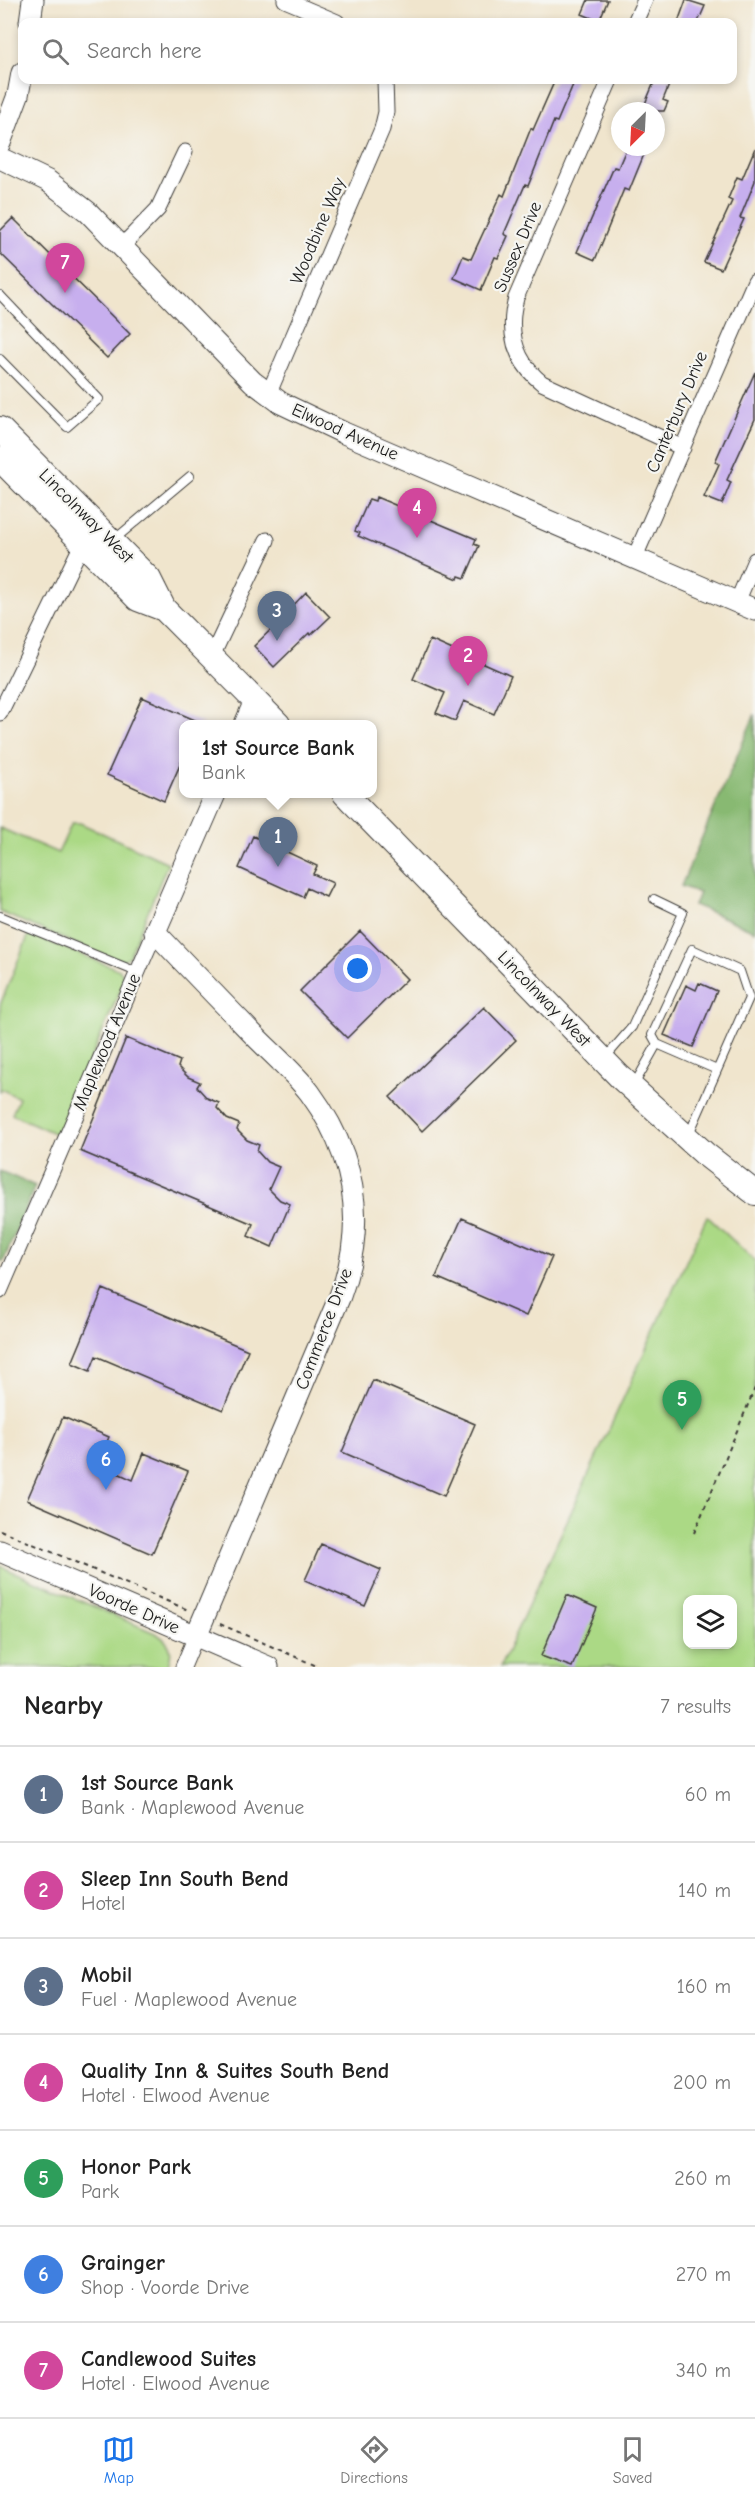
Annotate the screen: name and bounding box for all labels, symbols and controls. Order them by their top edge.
search box [18,18,737,84]
icon: search [39,35,72,68]
text: Search here [87,38,202,64]
north arrow [611,102,665,156]
street label: Woodbine Way [286,174,350,288]
street label: Sussex Drive [490,199,546,295]
pin: 7 [46,244,84,293]
street label: Canterbury Drive [642,348,712,476]
street label: Elwood Avenue [288,399,402,465]
street label: Lincolnway West [34,464,138,568]
pin: 4 [398,488,436,538]
pin: 3 [258,592,296,641]
pin: 2 [448,636,488,686]
popup [179,720,377,798]
text: 1st Source Bank [202,735,354,761]
text: Bank [202,761,245,784]
pin: 1 [258,818,298,867]
street label: Lincolnway West [493,947,596,1052]
your location [343,954,372,983]
street label: Maplewood Avenue [69,970,145,1114]
street label: Commerce Drive [291,1265,357,1393]
pin: 5 [662,1380,702,1430]
pin: 6 [86,1440,126,1490]
street label: Voorde Drive [85,1580,183,1638]
map controls [683,1595,737,1649]
button: layers [683,1595,737,1649]
text: Nearby [24,1691,103,1721]
text: 7 results [660,1695,731,1718]
text: 1st Source Bank [81,1770,233,1796]
text: 1 [40,1783,47,1806]
text: 60 m [685,1783,731,1806]
text: Bank · Maplewood Avenue [81,1796,304,1819]
text: Sleep Inn South Bend [81,1866,289,1892]
text: 2 [39,1879,48,1902]
text: 140 m [678,1879,731,1902]
text: Hotel [81,1892,125,1915]
text: Mobil [81,1962,132,1988]
text: 3 [39,1975,48,1998]
text: 160 m [677,1975,731,1998]
text: Fuel · Maplewood Avenue [81,1988,297,2011]
text: Quality Inn & Suites South Bend [81,2058,389,2084]
text: 4 [39,2071,48,2094]
text: 200 m [673,2071,731,2094]
text: Hotel · Elwood Avenue [81,2084,270,2107]
text: Honor Park [81,2154,191,2180]
text: 5 [38,2167,49,2190]
text: 260 m [674,2167,731,2190]
text: Park [81,2180,119,2203]
text: Grainger [81,2250,165,2276]
text: 6 [38,2263,49,2286]
text: 270 m [676,2263,731,2286]
text: Shop · Voorde Drive [81,2276,249,2299]
text: Candlewood Suites [81,2346,256,2372]
text: 7 [39,2359,48,2382]
text: 340 m [676,2359,731,2382]
text: Hotel · Elwood Avenue [81,2372,270,2395]
tab: Map [102,2433,135,2487]
tab: Directions [340,2433,408,2487]
tab: Saved [613,2433,653,2487]

